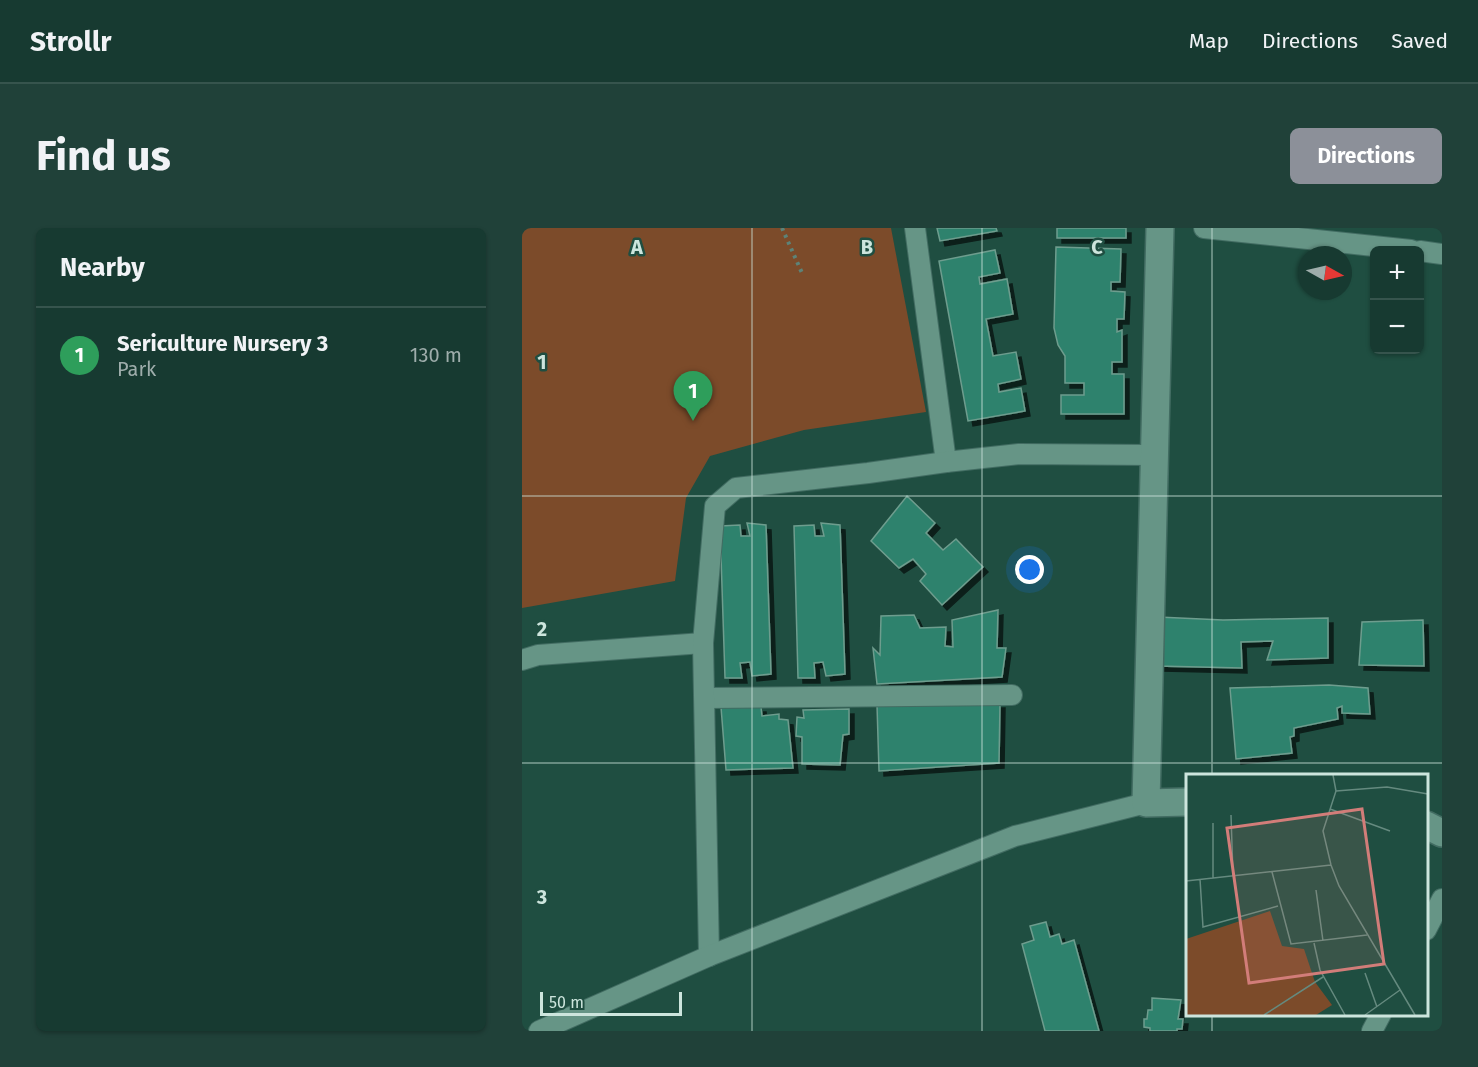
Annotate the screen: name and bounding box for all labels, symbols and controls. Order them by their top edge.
text: Strollr [30,25,111,58]
text: Map [1189,28,1229,54]
text: Directions [1262,28,1358,54]
text: Saved [1391,28,1448,54]
button: Directions [1290,128,1442,184]
text: Find us [36,131,171,181]
text: A [630,235,644,259]
text: B [861,235,873,259]
text: C [1091,235,1103,259]
north arrow [1298,246,1352,300]
map controls [1370,246,1424,354]
button: + [1370,246,1424,300]
text: Nearby [60,252,145,283]
button: − [1370,300,1424,354]
text: Sericulture Nursery 3 [117,330,328,357]
text: 1 [75,343,84,367]
text: 130 m [410,343,462,367]
text: 1 [537,350,547,374]
text: Park [117,357,156,381]
pin: 1 [674,372,712,421]
your location [1015,555,1044,584]
text: 2 [537,617,547,641]
inset map [1186,774,1427,1016]
text: 3 [536,885,547,909]
scale bar [540,989,682,1016]
text: 50 m [549,993,584,1012]

